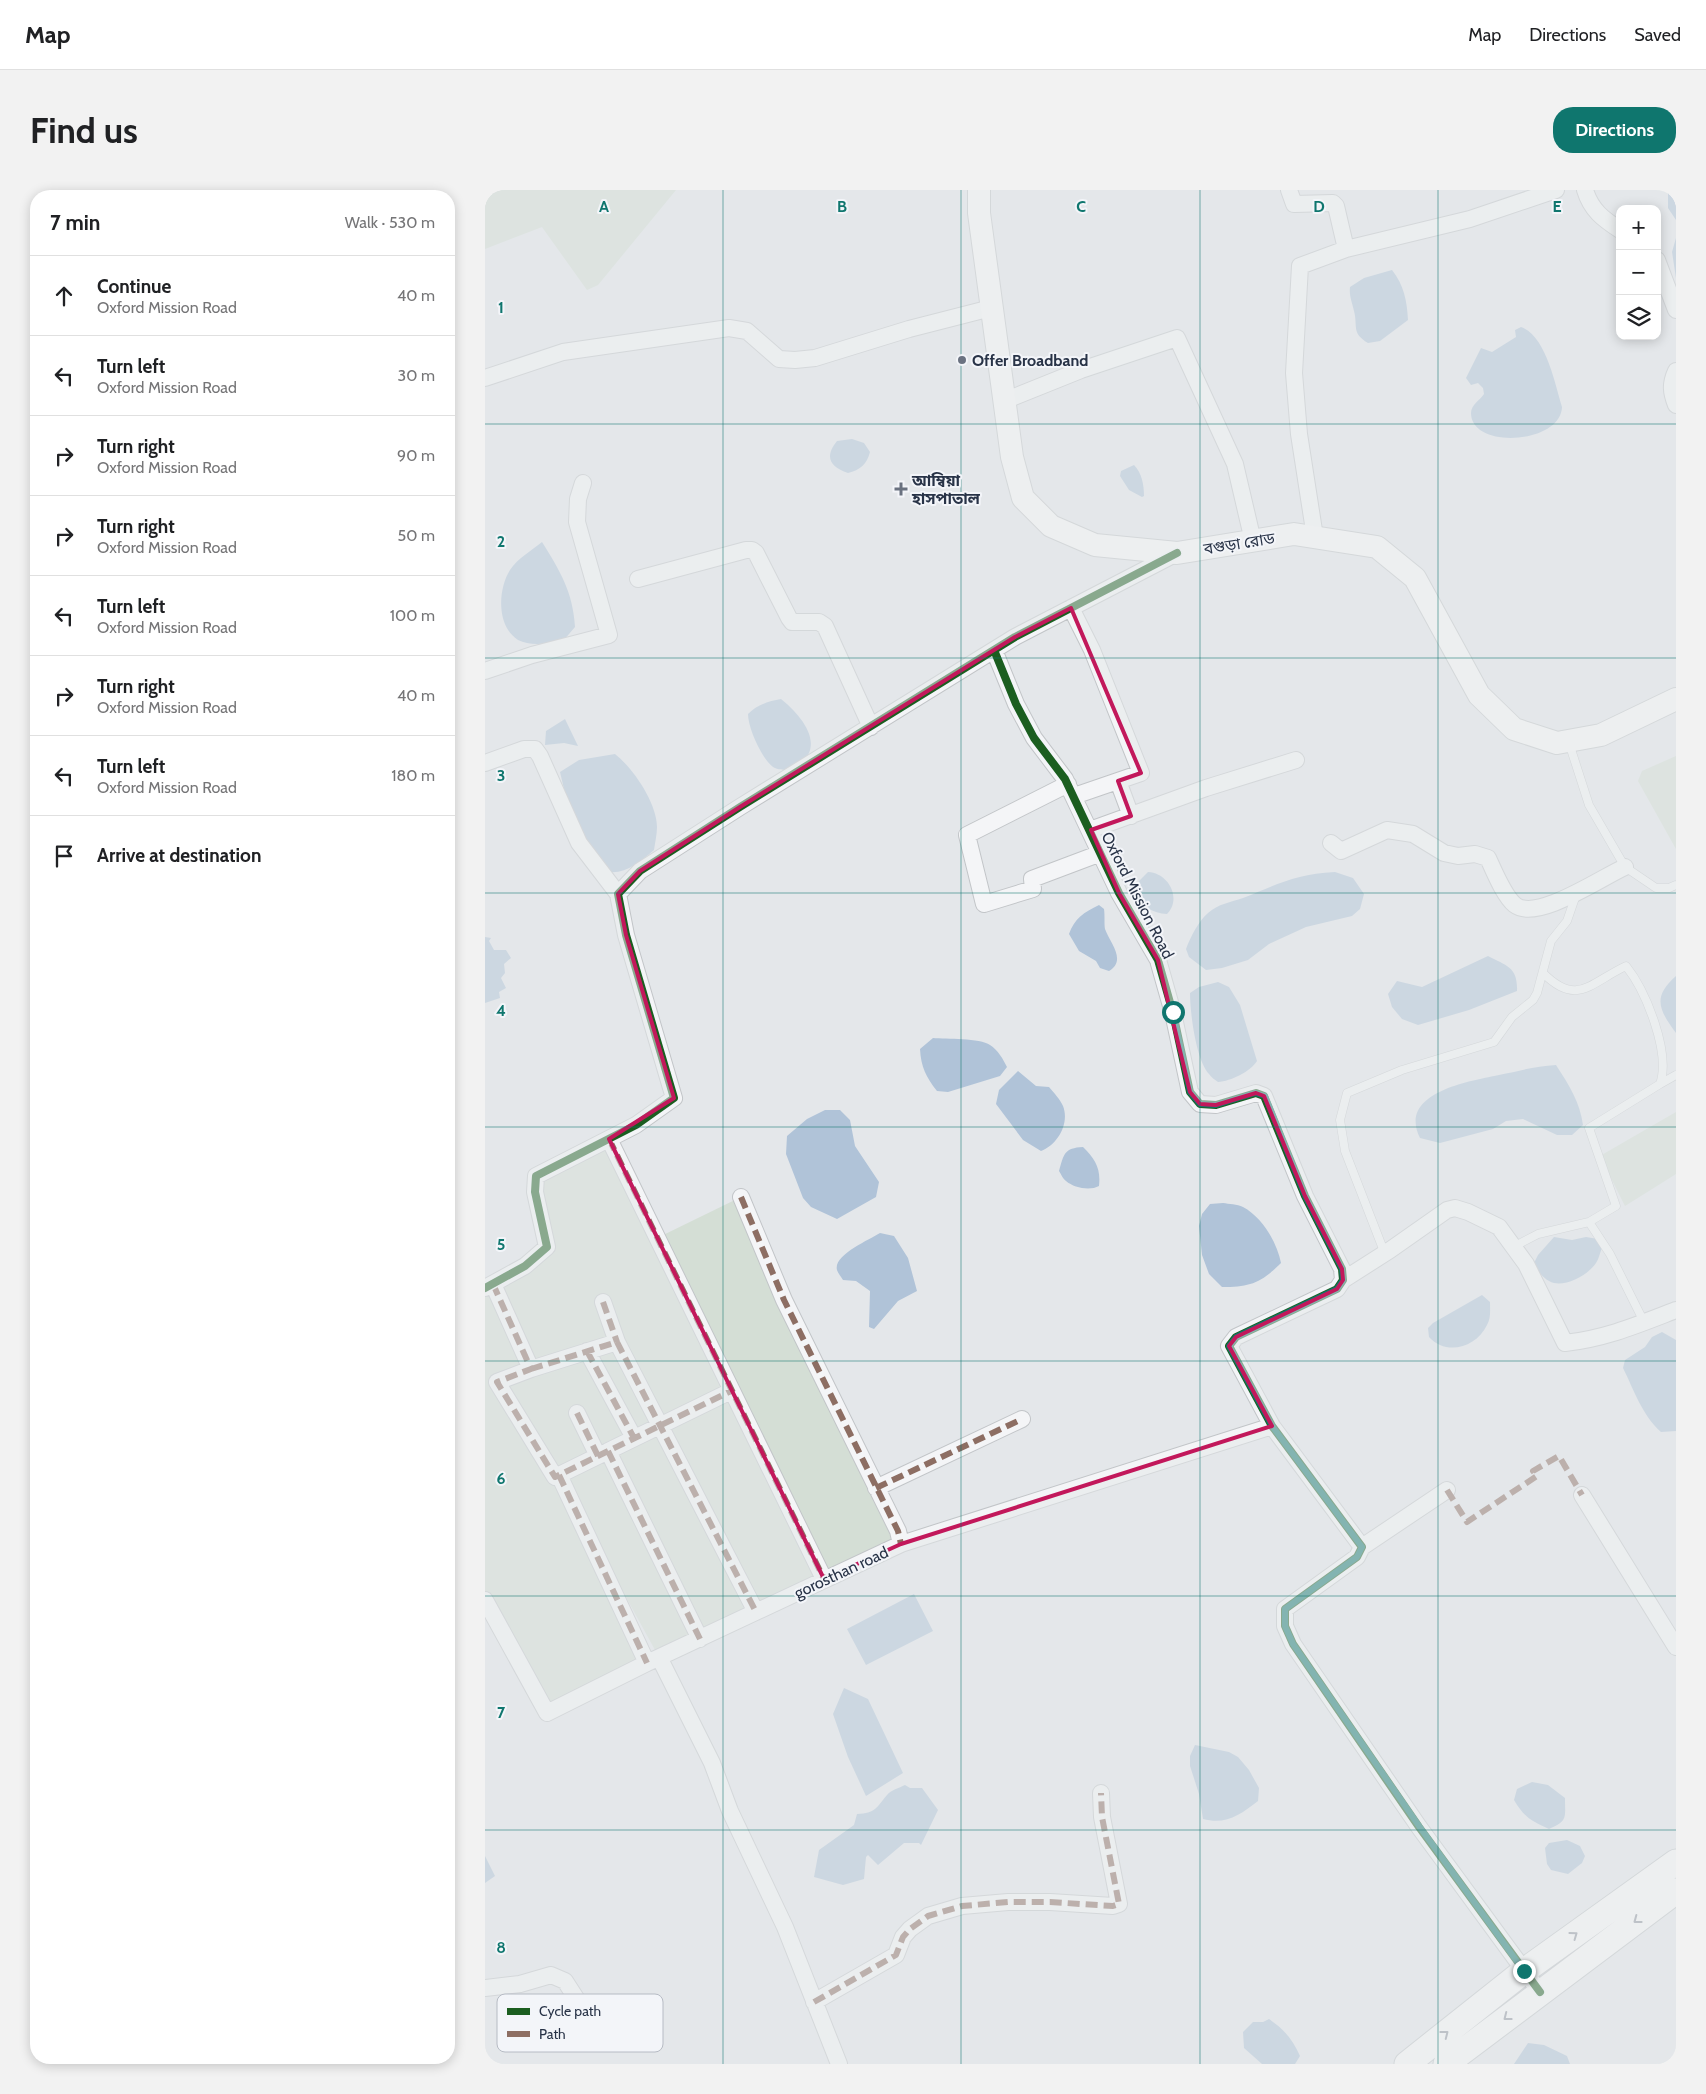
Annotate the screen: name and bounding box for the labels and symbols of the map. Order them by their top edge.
text: A [599,197,609,216]
text: B [837,197,847,216]
text: C [1076,197,1086,216]
text: D [1313,197,1325,216]
text: E [1552,197,1562,216]
text: 1 [498,298,504,317]
place label: Offer Broadband [972,351,1088,370]
marker: Offer Broadband [956,354,968,366]
place label: আম্বিয়া হাসপাতাল [911,471,981,508]
marker: আম্বিয়া হাসপাতাল [894,482,908,496]
street label: বগুড়া রোড [1201,528,1277,559]
text: 2 [497,532,505,551]
text: 3 [497,766,505,785]
street label: Oxford Mission Road [1097,829,1178,962]
text: 4 [496,1001,506,1020]
route start [1162,1001,1185,1024]
text: 5 [497,1235,505,1254]
text: 6 [497,1469,506,1488]
street label: gorosthan road [791,1542,891,1603]
text: 7 [497,1703,506,1722]
one-way arrow [1633,1914,1643,1923]
one-way arrow [1569,1932,1578,1941]
text: 8 [496,1938,506,1957]
route end [1513,1960,1536,1983]
legend [497,1994,663,2052]
text: Cycle path [539,2002,601,2020]
one-way arrow [1504,2012,1513,2020]
text: Path [539,2025,566,2043]
one-way arrow [1440,2030,1449,2039]

